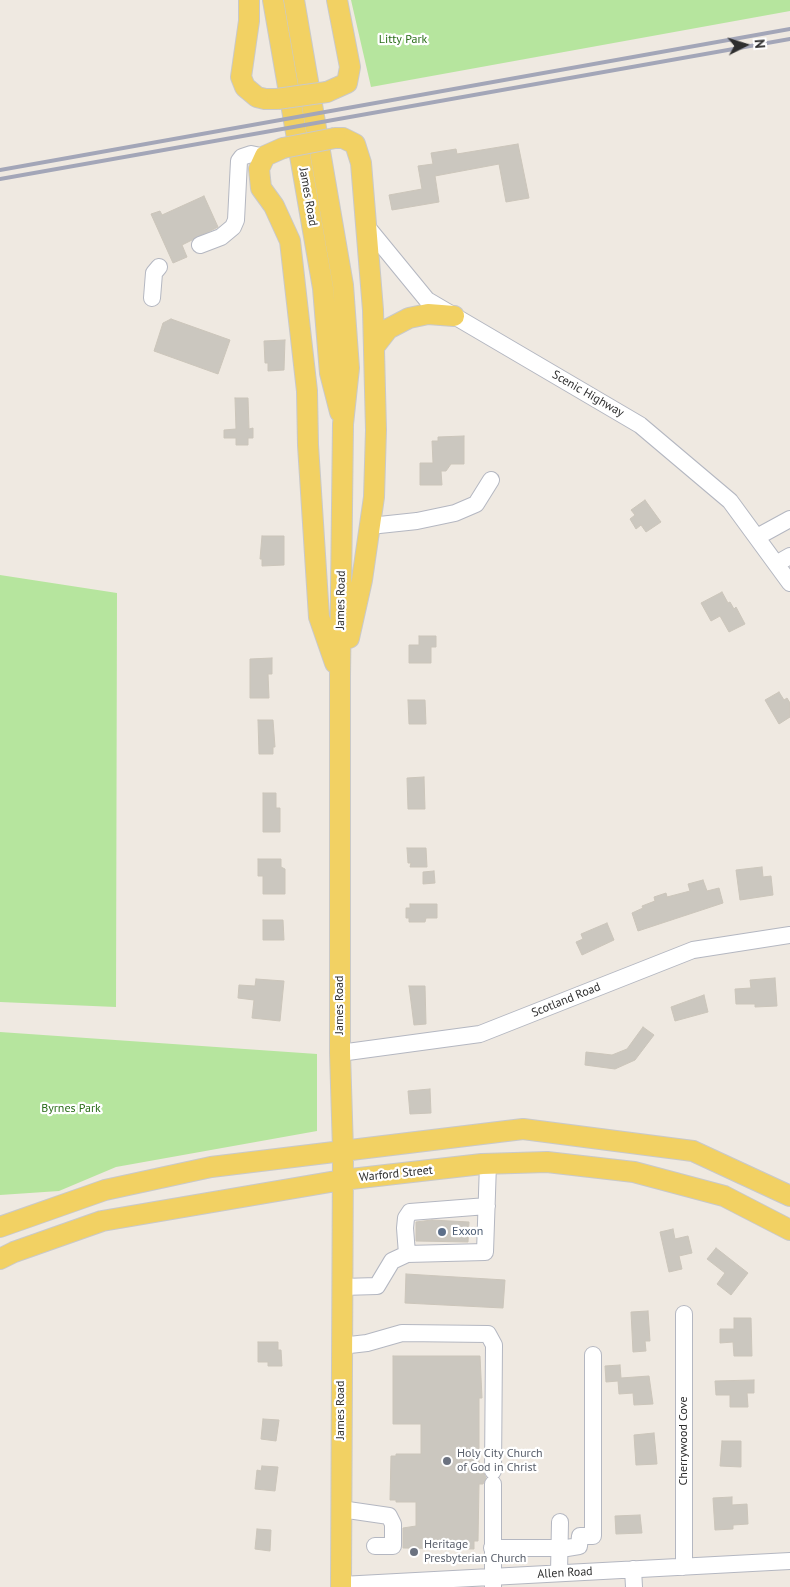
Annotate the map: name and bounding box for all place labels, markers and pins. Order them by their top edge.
place label: Exxon [452,1225,483,1239]
marker: Exxon [436,1226,448,1238]
place label: Holy City Church of God in Christ [457,1447,543,1475]
marker: Holy City Church of God in Christ [441,1455,453,1467]
place label: Heritage Presbyterian Church [424,1538,526,1566]
marker: Heritage Presbyterian Church [408,1546,420,1558]

